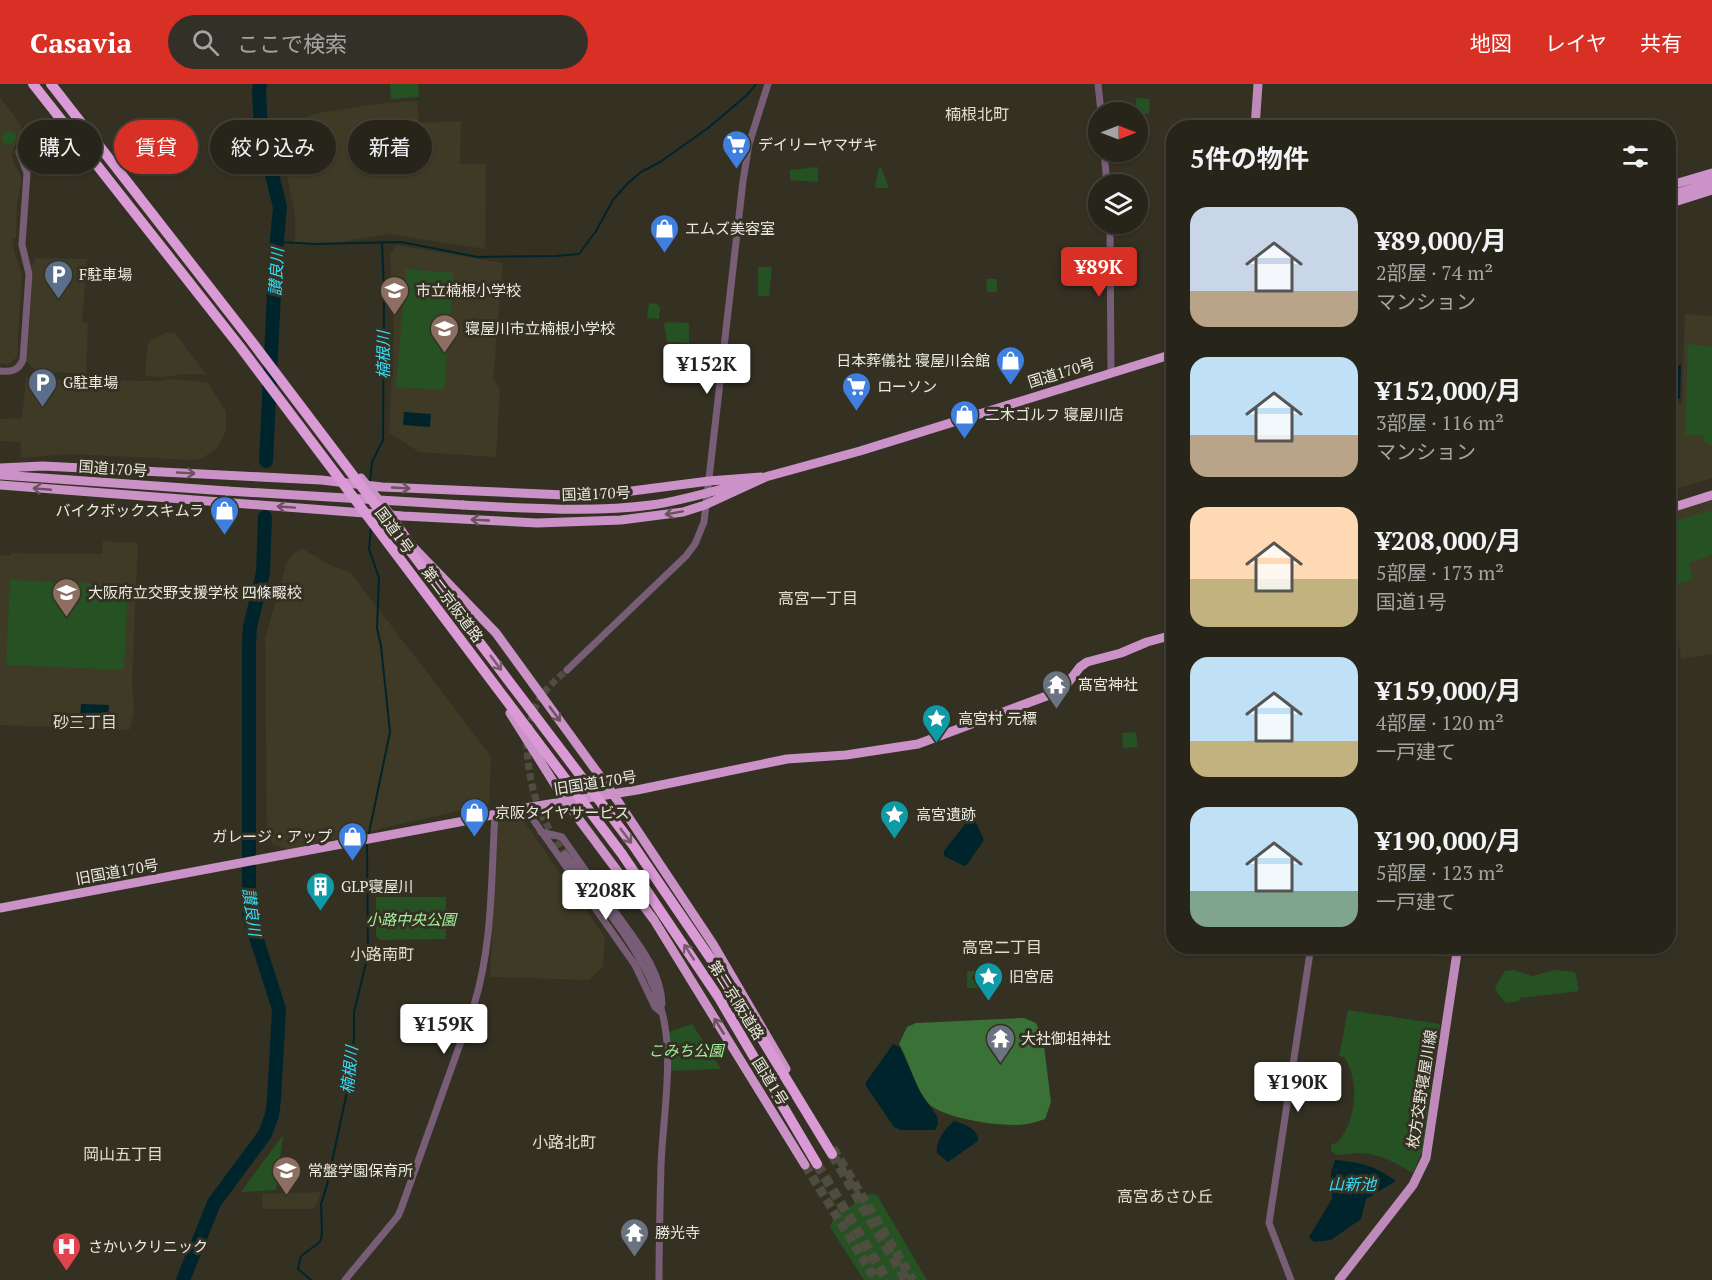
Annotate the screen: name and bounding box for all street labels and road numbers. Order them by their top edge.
street label: 国道170号 [1025,352,1097,392]
street label: 国道170号 [78,456,148,480]
street label: 国道170号 [561,482,631,504]
street label: 国道1号 [371,503,419,557]
street label: 第二京阪道路 [418,562,488,646]
street label: 旧国道170号 [552,766,638,798]
street label: 旧国道170号 [74,854,160,888]
street label: 第二京阪道路 [705,957,769,1043]
street label: 枚方交野寝屋川線 [1402,1028,1440,1150]
street label: 国道1号 [748,1053,794,1109]

